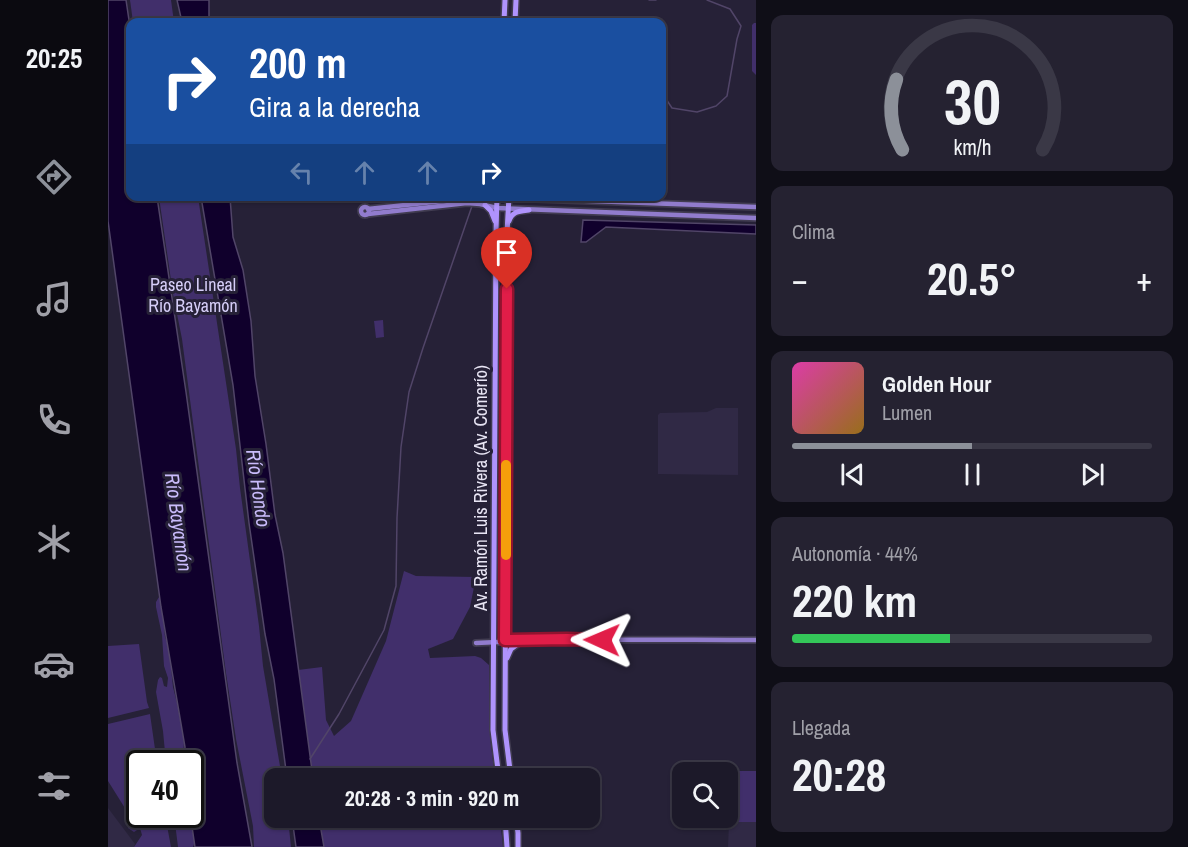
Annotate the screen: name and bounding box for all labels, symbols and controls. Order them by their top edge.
text: 200 m [249,35,347,91]
text: 20:25 [26,40,82,76]
icon: right [150,42,228,120]
text: 30 [944,59,1000,143]
text: Gira a la derecha [249,89,420,125]
text: km/h [953,133,991,162]
icon: directions [33,156,75,198]
icon: left [285,156,318,189]
icon: ahead [348,156,381,189]
icon: ahead [411,156,444,189]
icon: right [474,156,507,189]
text: Clima [792,218,835,245]
pin [481,227,532,289]
icon: arrive [490,236,523,269]
text: 20.5° [927,248,1017,309]
text: − [792,257,808,301]
text: + [1136,257,1152,301]
park label: Paseo Lineal Río Bayamón [148,272,238,318]
icon: music [33,278,75,320]
street label: Av. Ramón Luis Rivera (Av. Comerío) [468,365,493,612]
text: Golden Hour [882,369,991,399]
icon: phone [33,399,75,441]
text: Lumen [882,399,932,426]
water label: Río Hondo [240,447,278,529]
icon: previous [836,458,869,491]
icon: pause [956,458,989,491]
icon: next [1076,458,1109,491]
water label: Río Bayamón [159,471,199,573]
icon: climate [33,521,75,563]
text: Autonomía · 44% [792,540,918,567]
text: 220 km [792,570,917,631]
position arrow [570,608,634,672]
icon: car [33,643,75,685]
text: Llegada [792,714,850,741]
text: 20:28 [792,744,886,805]
speed limit sign: 40 [126,750,204,828]
map controls [672,762,738,828]
button: search [672,762,738,828]
icon: filters [33,765,75,807]
text: 20:28 · 3 min · 920 m [345,783,519,813]

